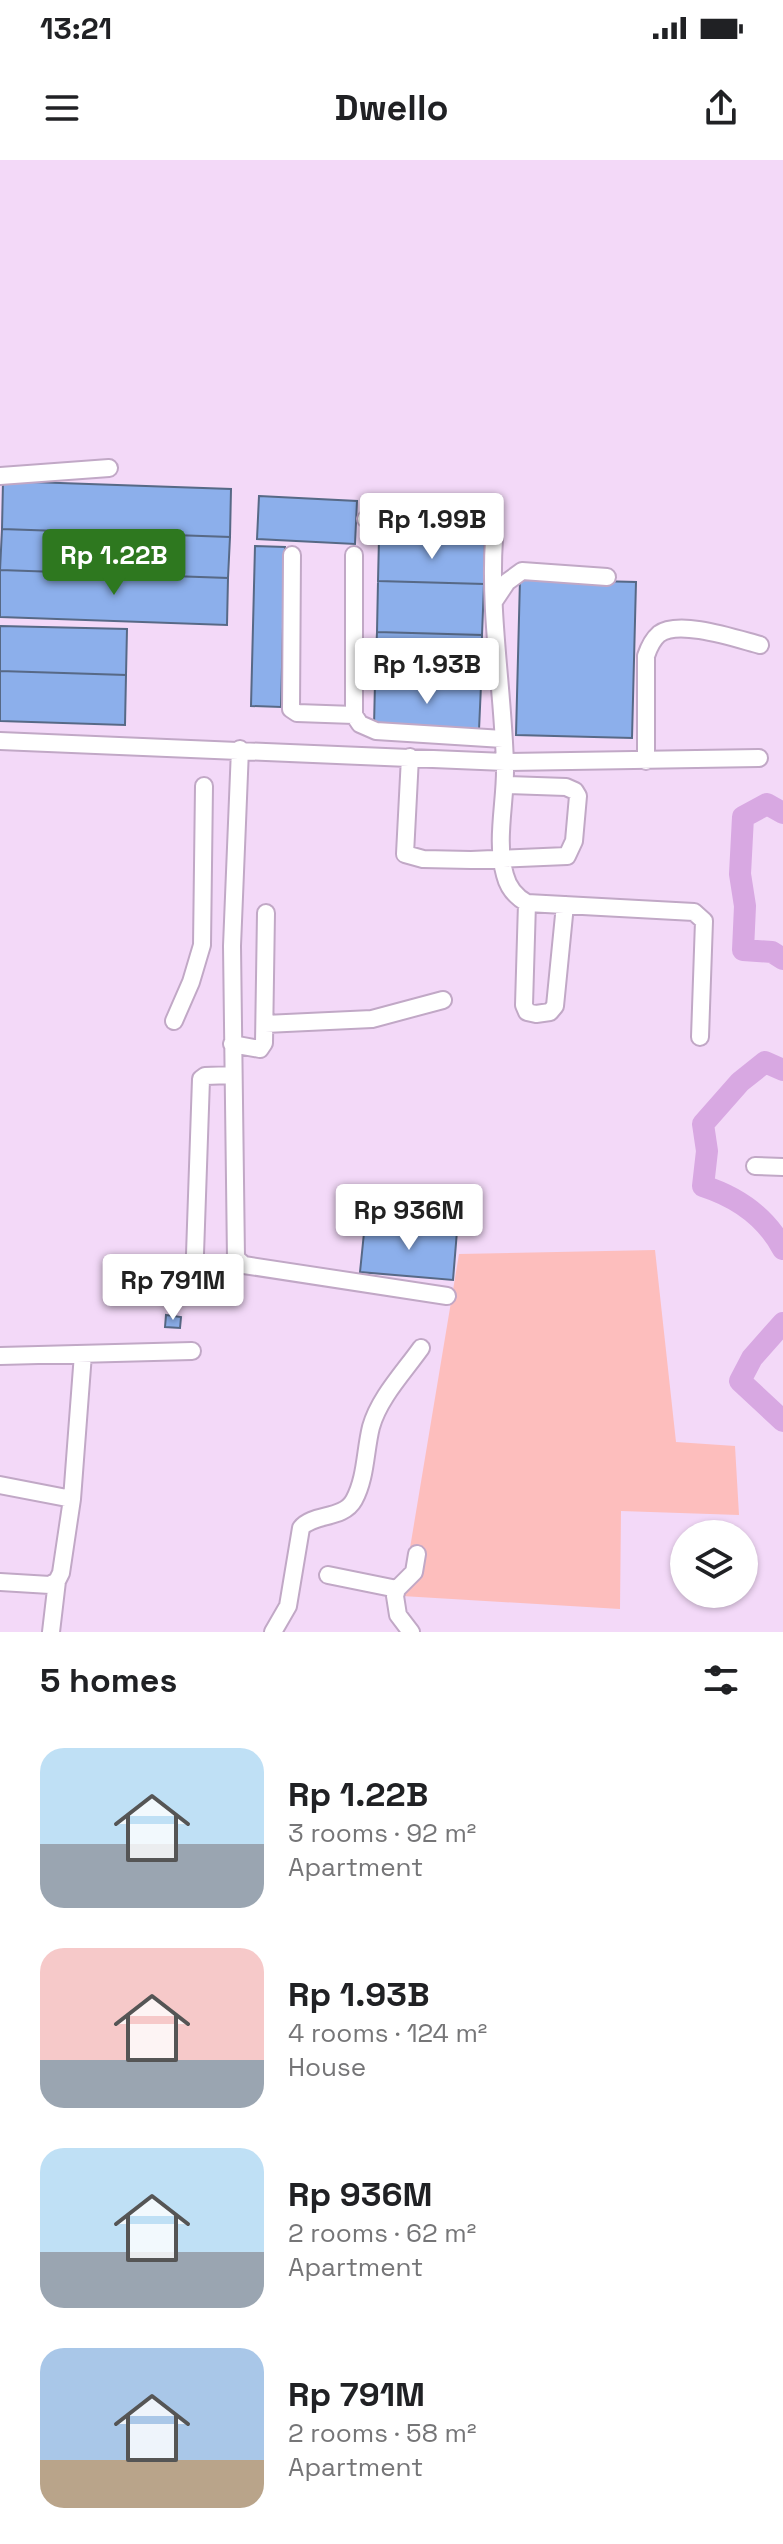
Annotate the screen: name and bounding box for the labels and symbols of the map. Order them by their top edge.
pin: Rp 1.99B [349,493,515,561]
pin: Rp 1.22B [31,529,197,597]
pin: Rp 1.93B [344,638,510,706]
pin: Rp 936M [335,1184,483,1252]
pin: Rp 791M [99,1254,247,1322]

